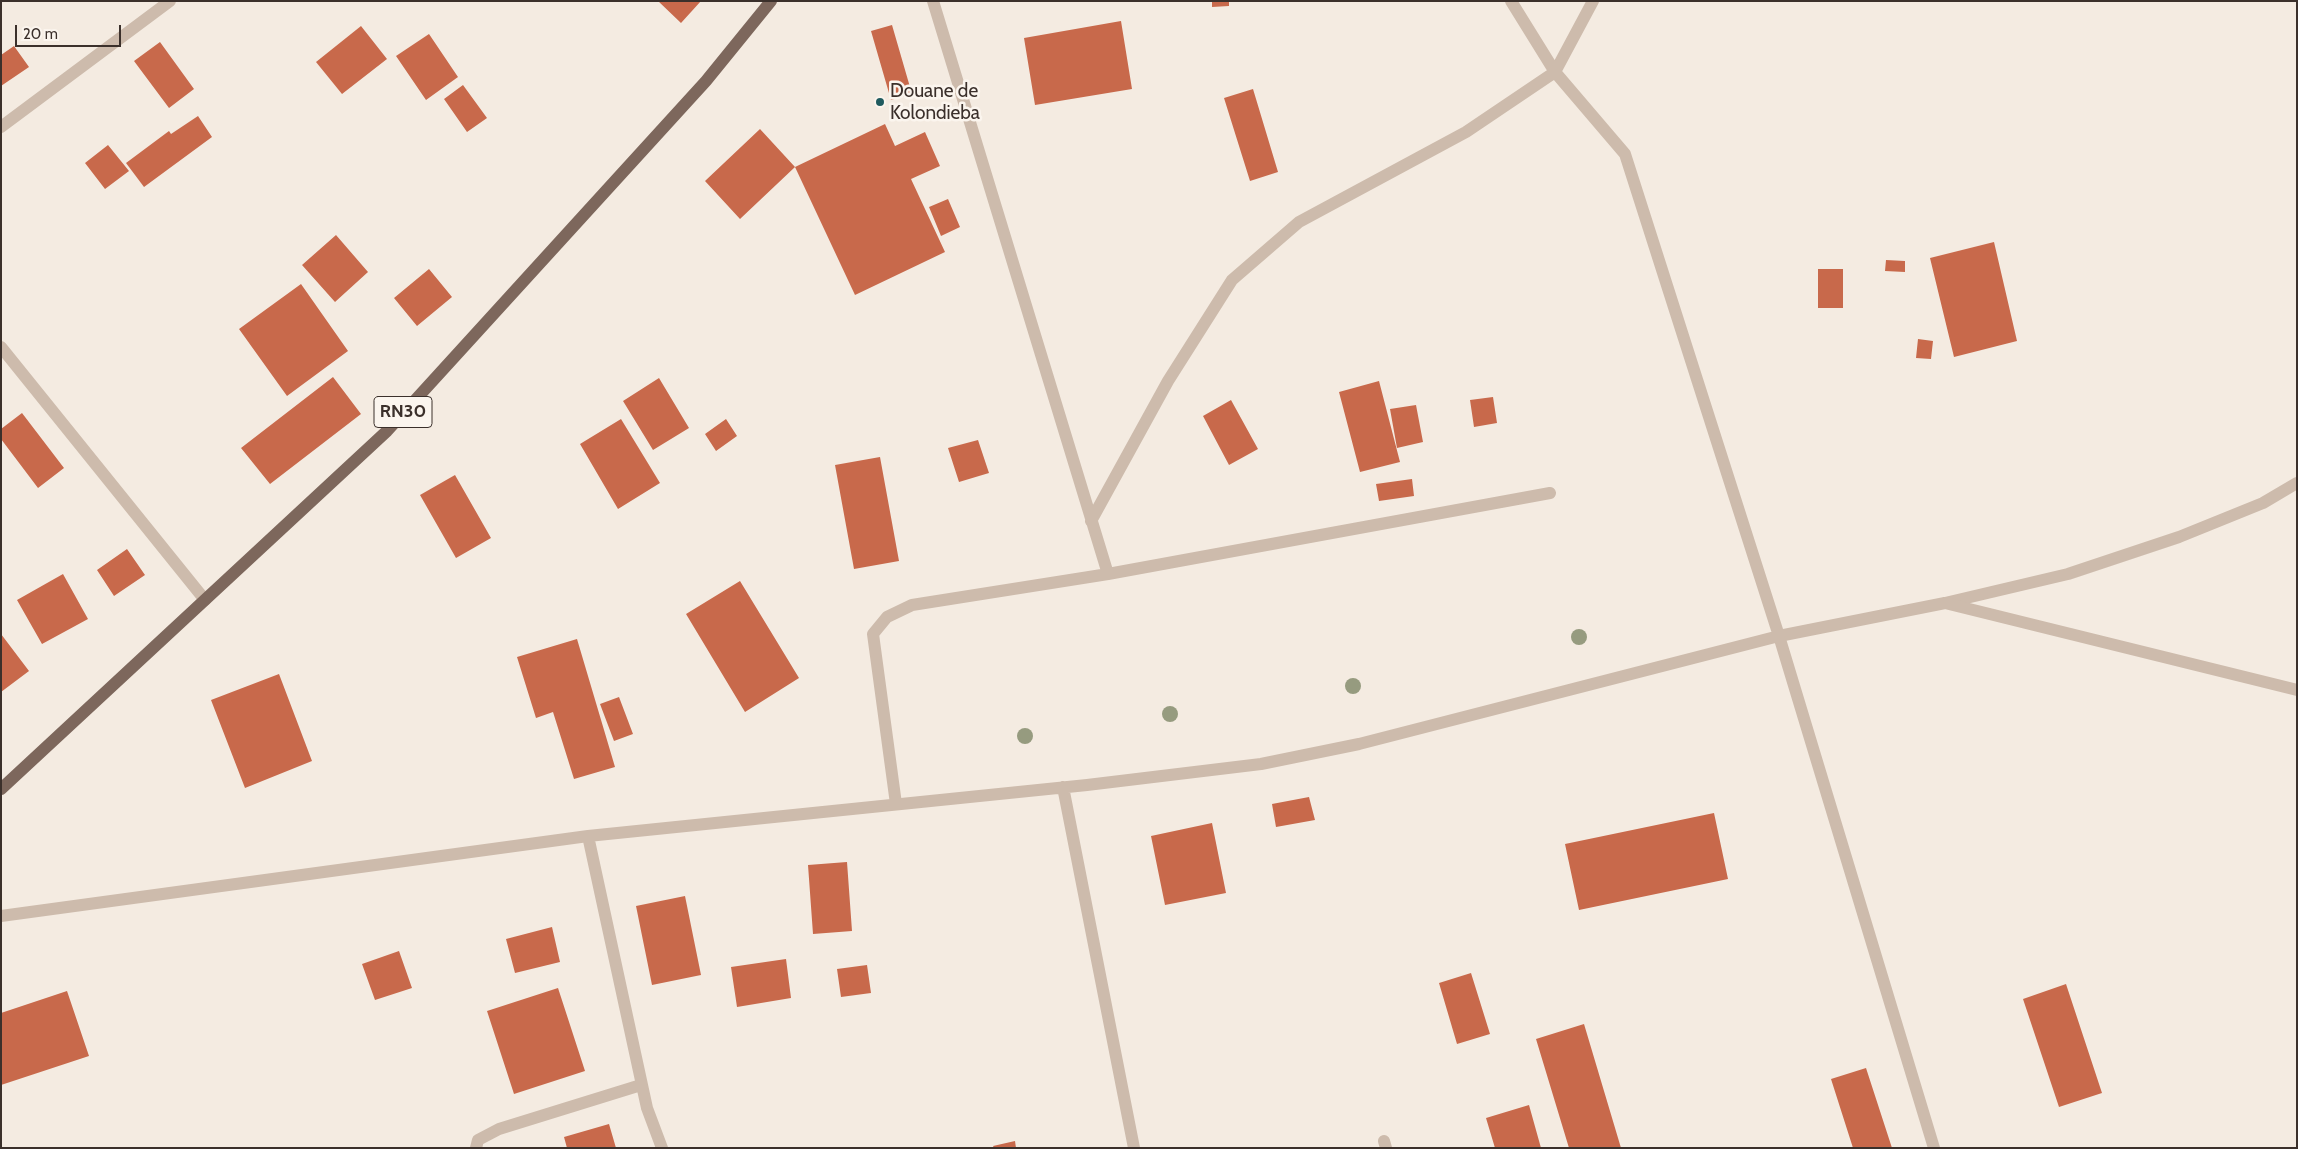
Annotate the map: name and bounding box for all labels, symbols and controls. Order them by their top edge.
scale bar [18,15,124,47]
text: 20 m [23,25,58,43]
place label: Douane de Kolondieba [890,80,980,124]
marker: Douane de Kolondieba [874,96,886,108]
road number: RN30 [374,397,432,428]

